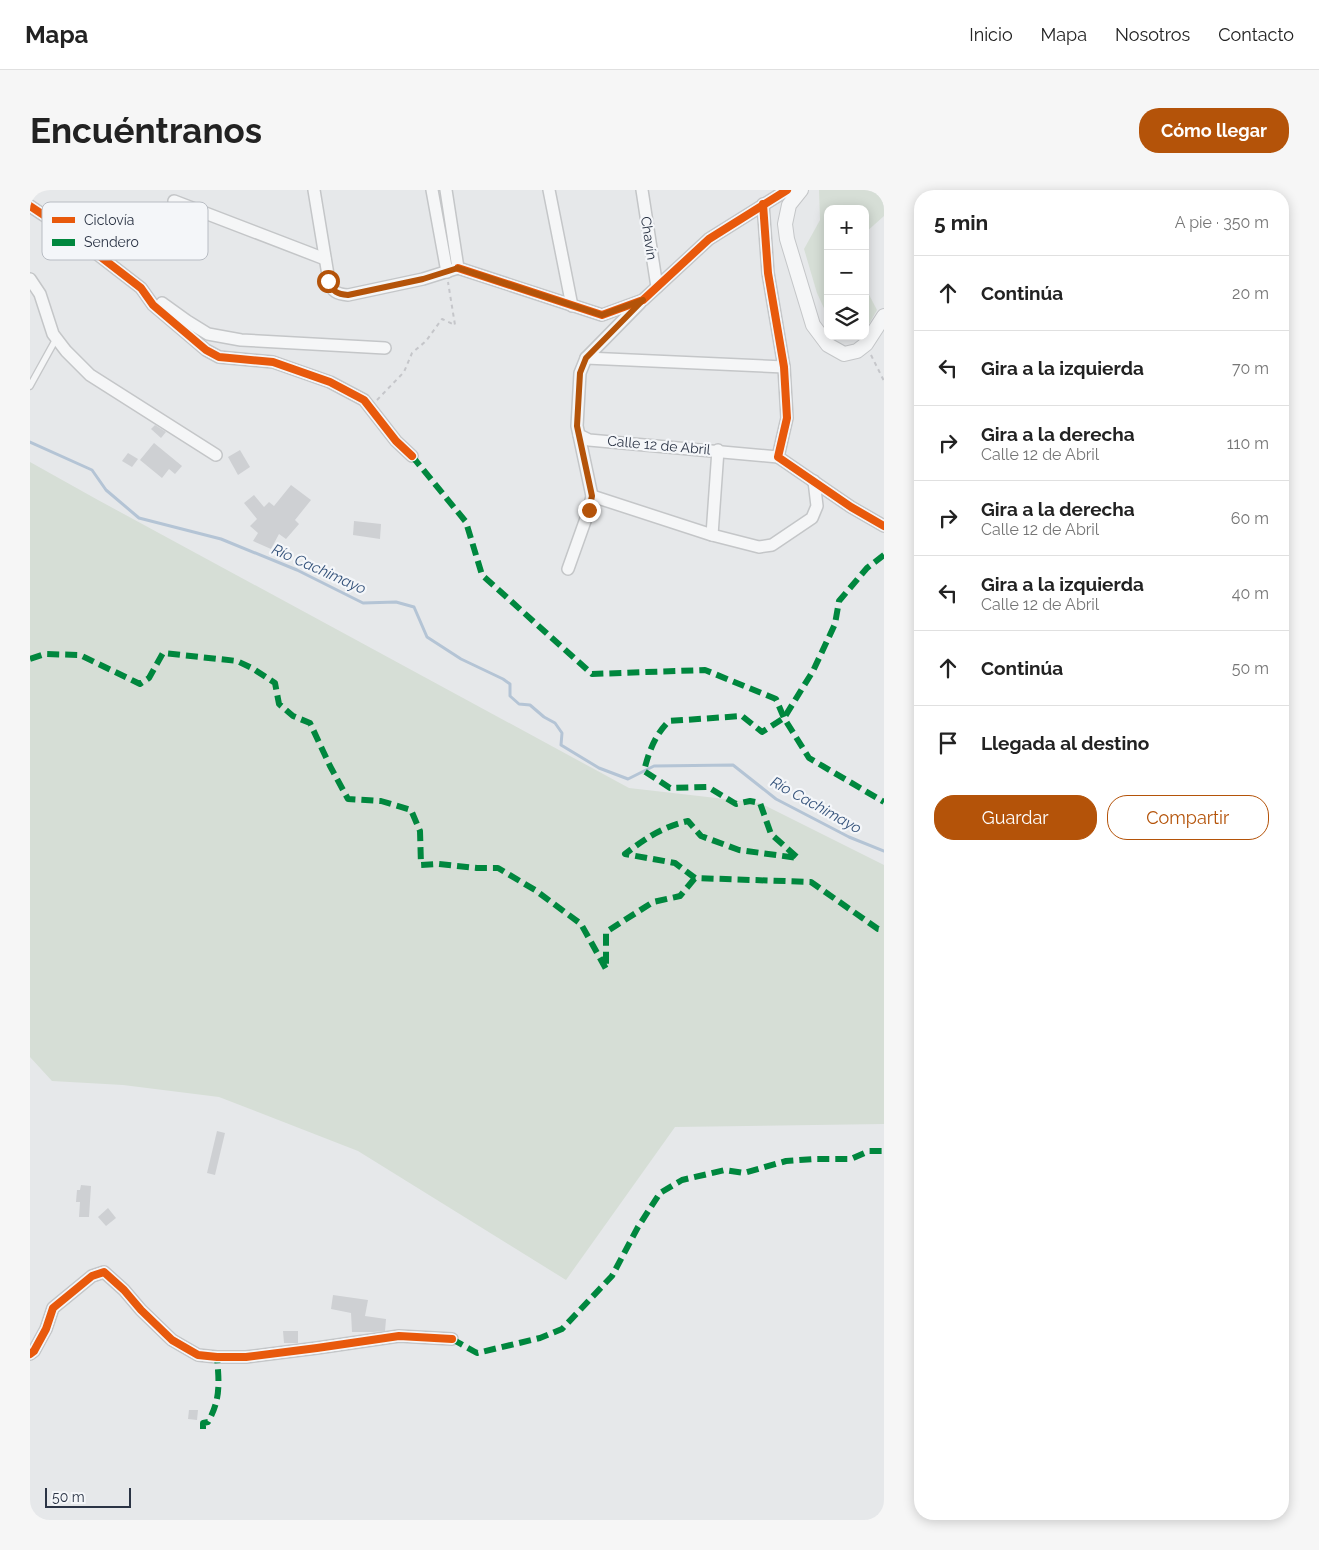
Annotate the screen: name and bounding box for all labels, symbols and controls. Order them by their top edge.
text: Mapa [25,20,88,49]
text: Inicio [969,24,1013,45]
text: Mapa [1041,24,1087,45]
text: Nosotros [1115,24,1190,45]
text: Contacto [1218,24,1294,45]
button: Cómo llegar [1139,108,1289,153]
text: Encuéntranos [30,110,262,151]
legend [42,202,208,260]
map controls [824,205,869,340]
button: + [824,205,869,250]
text: 5 min [934,210,988,235]
text: Ciclovía [84,212,134,228]
text: A pie · 350 m [1175,213,1269,232]
street label: Chavín [638,215,660,261]
text: Sendero [84,234,139,250]
button: − [824,250,869,295]
route start [317,270,340,293]
icon: ahead [934,279,962,307]
text: Continúa [981,282,1063,304]
text: 20 m [1232,284,1269,303]
button: layers [824,295,869,340]
icon: left [934,354,962,382]
text: Gira a la izquierda [981,357,1144,379]
text: 70 m [1232,359,1269,378]
text: Gira a la derecha [981,423,1135,445]
icon: right [934,429,962,457]
street label: Calle 12 de Abril [607,433,711,457]
text: 110 m [1227,434,1269,453]
text: Calle 12 de Abril [981,445,1099,464]
text: Gira a la derecha [981,498,1135,520]
route end [578,499,601,522]
icon: right [934,504,962,532]
text: 60 m [1231,509,1269,528]
text: Calle 12 de Abril [981,520,1099,539]
water label: Río Cachimayo [269,540,369,598]
text: Gira a la izquierda [981,573,1144,595]
icon: left [934,579,962,607]
text: 40 m [1232,584,1269,603]
text: Calle 12 de Abril [981,595,1099,614]
icon: ahead [934,654,962,682]
text: Continúa [981,657,1063,679]
text: 50 m [1232,659,1269,678]
icon: arrive [934,729,962,757]
text: Llegada al destino [981,732,1149,754]
water label: Río Cachimayo [767,773,865,837]
button: Guardar [934,795,1097,840]
button: Compartir [1107,795,1269,840]
scale bar [45,1485,131,1508]
text: 50 m [52,1489,85,1505]

